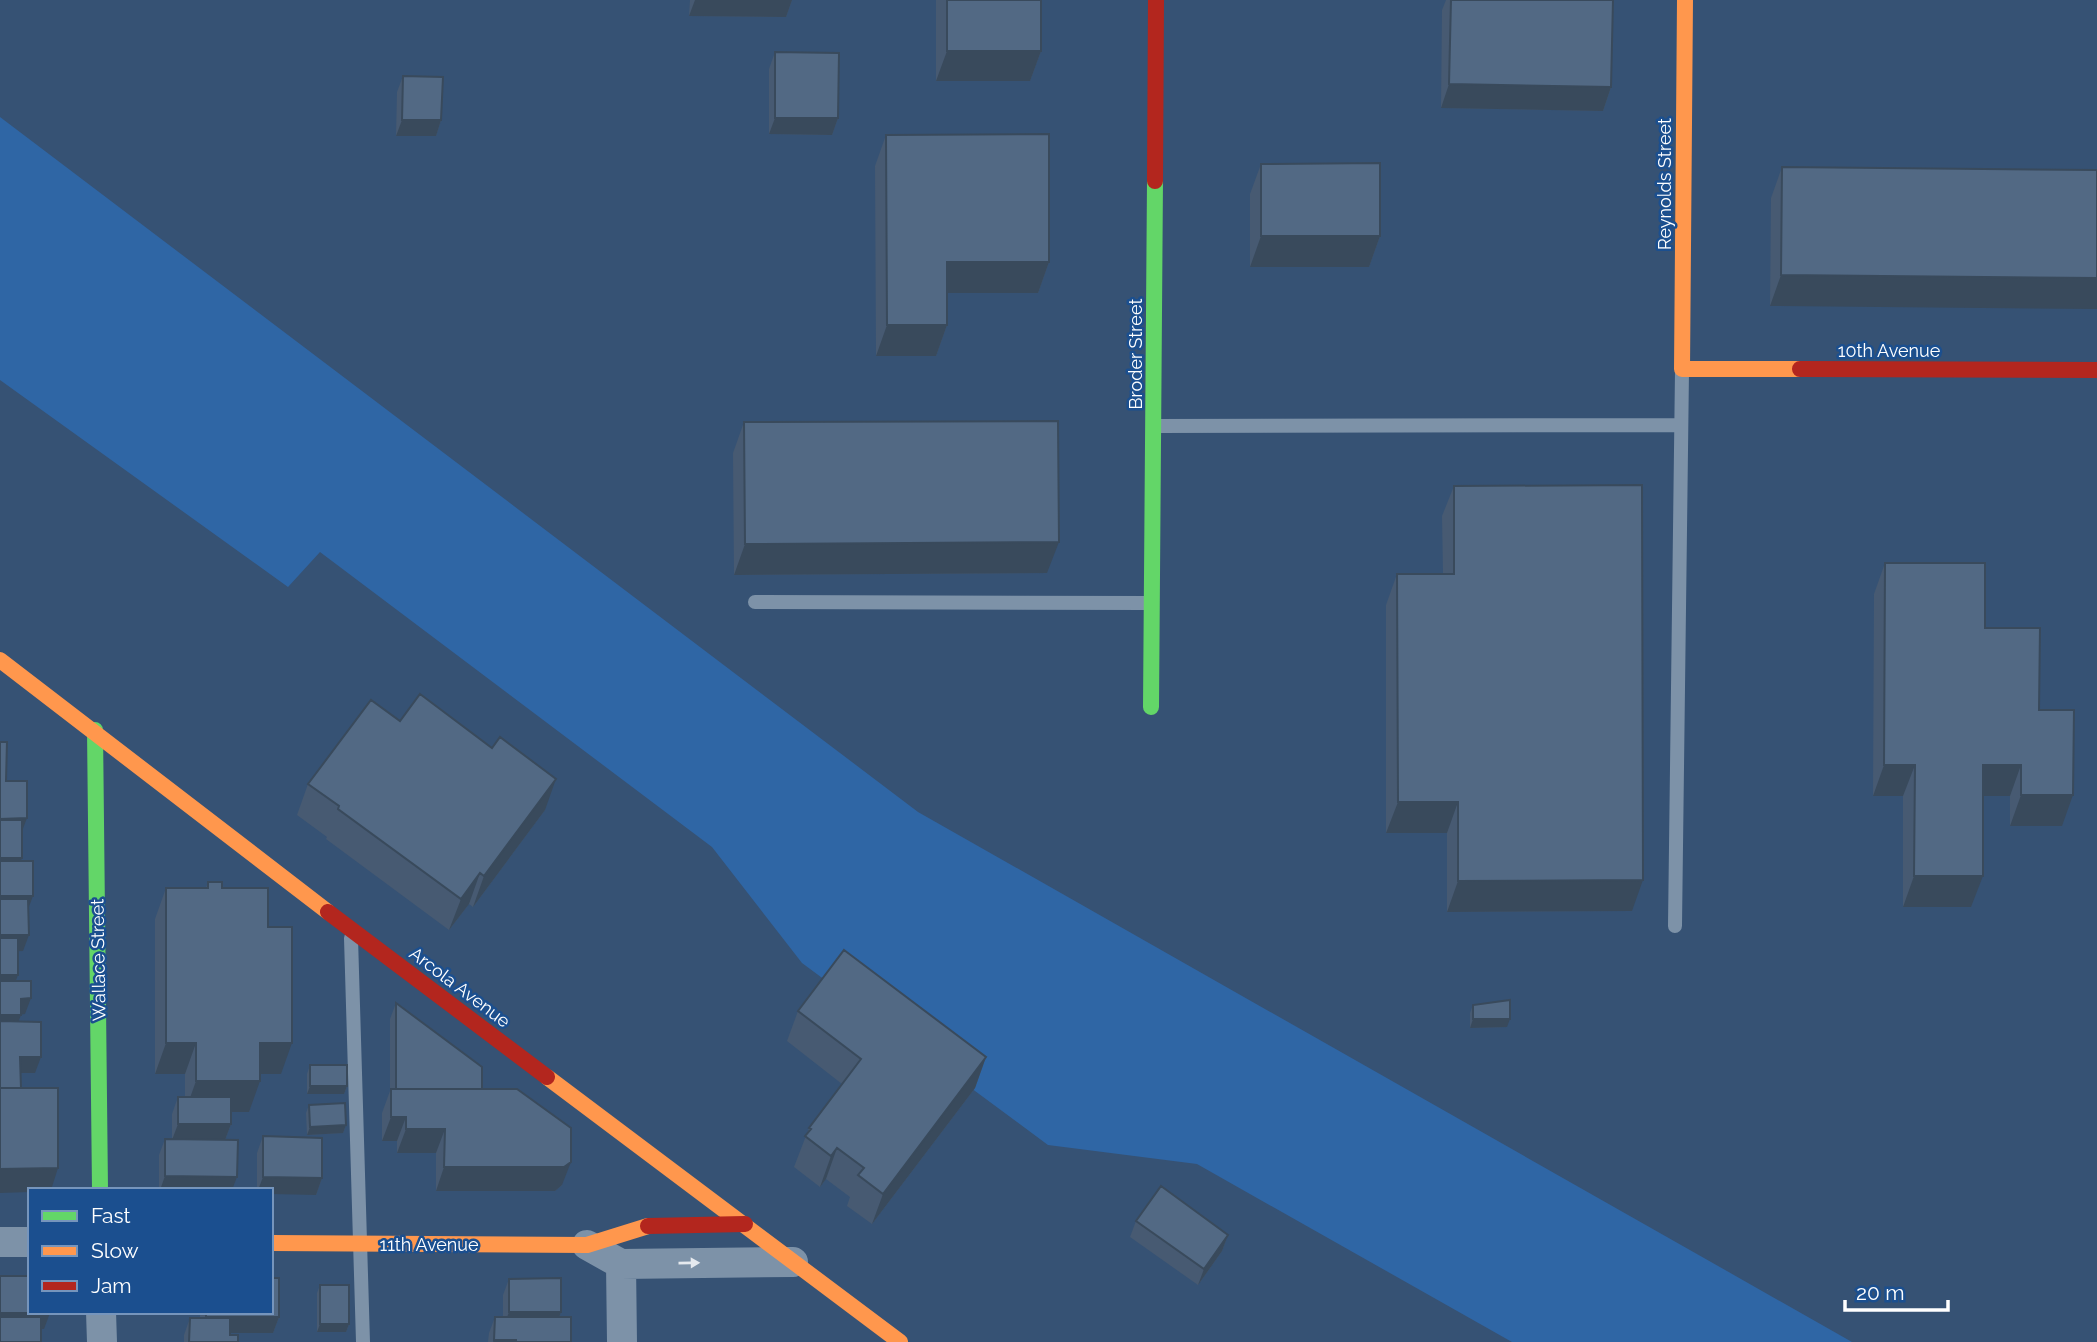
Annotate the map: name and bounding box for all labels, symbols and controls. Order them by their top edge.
street label: Reynolds Street [1654,118,1675,250]
street label: Broder Street [1125,299,1146,409]
street label: 10th Avenue [1838,340,1941,361]
street label: Wallace Street [86,899,110,1021]
street label: Arcola Avenue [406,942,515,1032]
legend [28,1188,273,1314]
text: Fast [91,1203,131,1228]
street label: 11th Avenue [379,1234,479,1255]
text: Slow [91,1238,139,1263]
one-way arrow [678,1258,700,1269]
scale bar [1845,1268,1948,1312]
text: Jam [91,1273,132,1298]
text: 20 m [1856,1280,1904,1305]

